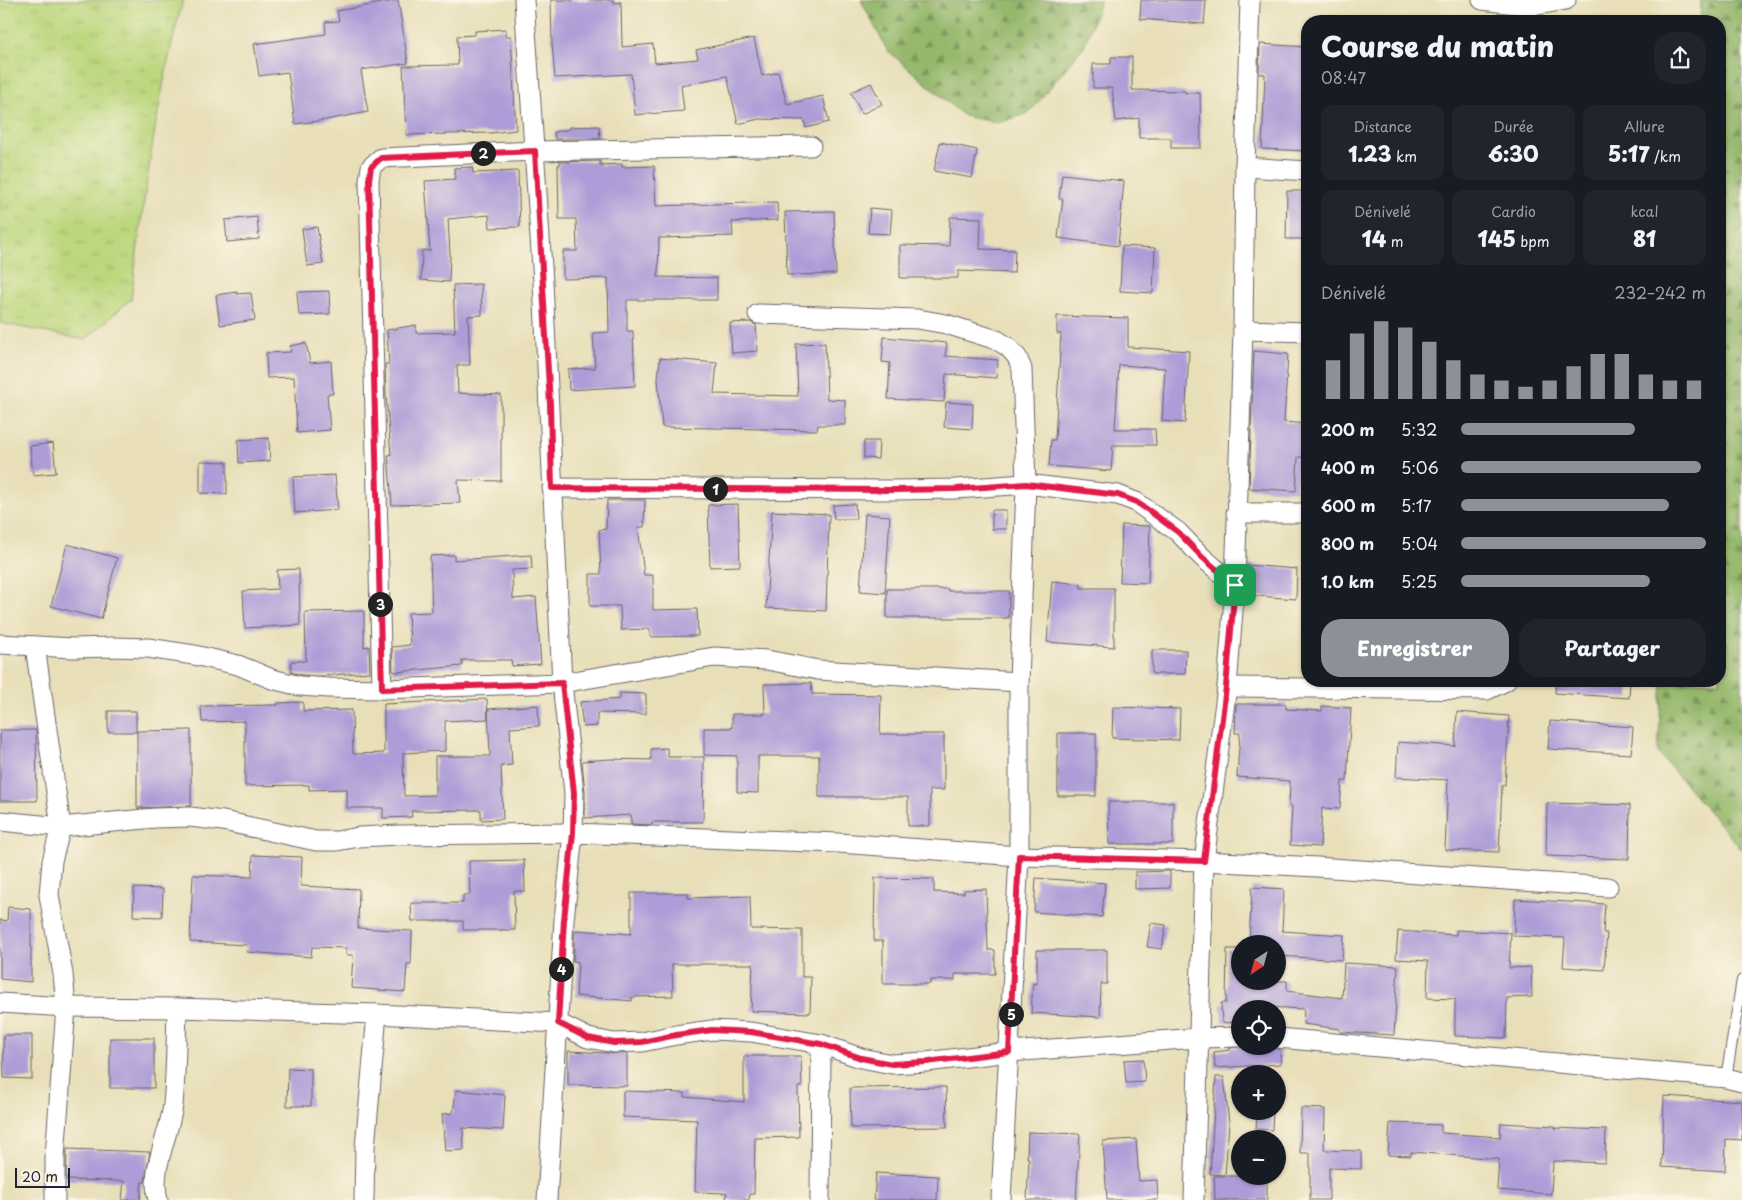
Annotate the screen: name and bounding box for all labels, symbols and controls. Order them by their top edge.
text: Course du matin [1321,24,1554,67]
button: share [1654,32,1706,84]
text: 08:47 [1321,65,1366,89]
text: Distance [1353,116,1412,137]
text: Durée [1493,116,1534,137]
text: Allure [1624,116,1665,137]
text: 1.23 [1348,137,1391,169]
text: 6:30 [1488,137,1539,169]
text: 5:17 [1608,137,1650,169]
pin: 2 [470,140,496,166]
text: 2 [479,143,488,164]
text: km [1391,146,1417,167]
text: /km [1650,146,1681,167]
text: Dénivelé [1354,201,1411,222]
text: Cardio [1491,201,1536,222]
text: kcal [1631,201,1658,222]
text: 14 [1361,222,1386,254]
text: 145 [1478,222,1516,254]
text: 81 [1633,222,1656,254]
text: m [1386,231,1404,252]
text: bpm [1516,231,1549,252]
text: Dénivelé [1321,280,1386,304]
text: 232–242 m [1614,280,1706,304]
text: 200 m [1321,417,1375,441]
text: 5:32 [1401,417,1437,441]
text: 400 m [1321,455,1375,479]
text: 5:06 [1401,455,1439,479]
pin: 1 [702,476,728,502]
text: 1 [712,479,719,500]
text: 600 m [1321,493,1375,517]
text: 5:17 [1401,493,1432,517]
text: 800 m [1321,531,1374,555]
text: 5:04 [1401,531,1438,555]
pin [1214,564,1256,606]
text: 1.0 km [1321,569,1374,593]
text: 5:25 [1401,569,1437,593]
icon: arrive [1221,571,1249,599]
pin: 3 [368,592,392,616]
text: 3 [376,594,385,615]
button: Enregistrer [1321,619,1509,677]
button: Partager [1519,619,1706,677]
north arrow [1231,935,1286,990]
map controls [1231,935,1286,1185]
pin: 4 [548,956,574,982]
text: 4 [557,959,566,980]
button: locate [1231,1000,1286,1055]
pin: 5 [998,1002,1024,1026]
text: 5 [1007,1004,1016,1025]
button: + [1231,1065,1286,1120]
button: − [1231,1130,1286,1185]
scale bar [15,1165,70,1188]
text: 20 m [22,1166,58,1187]

